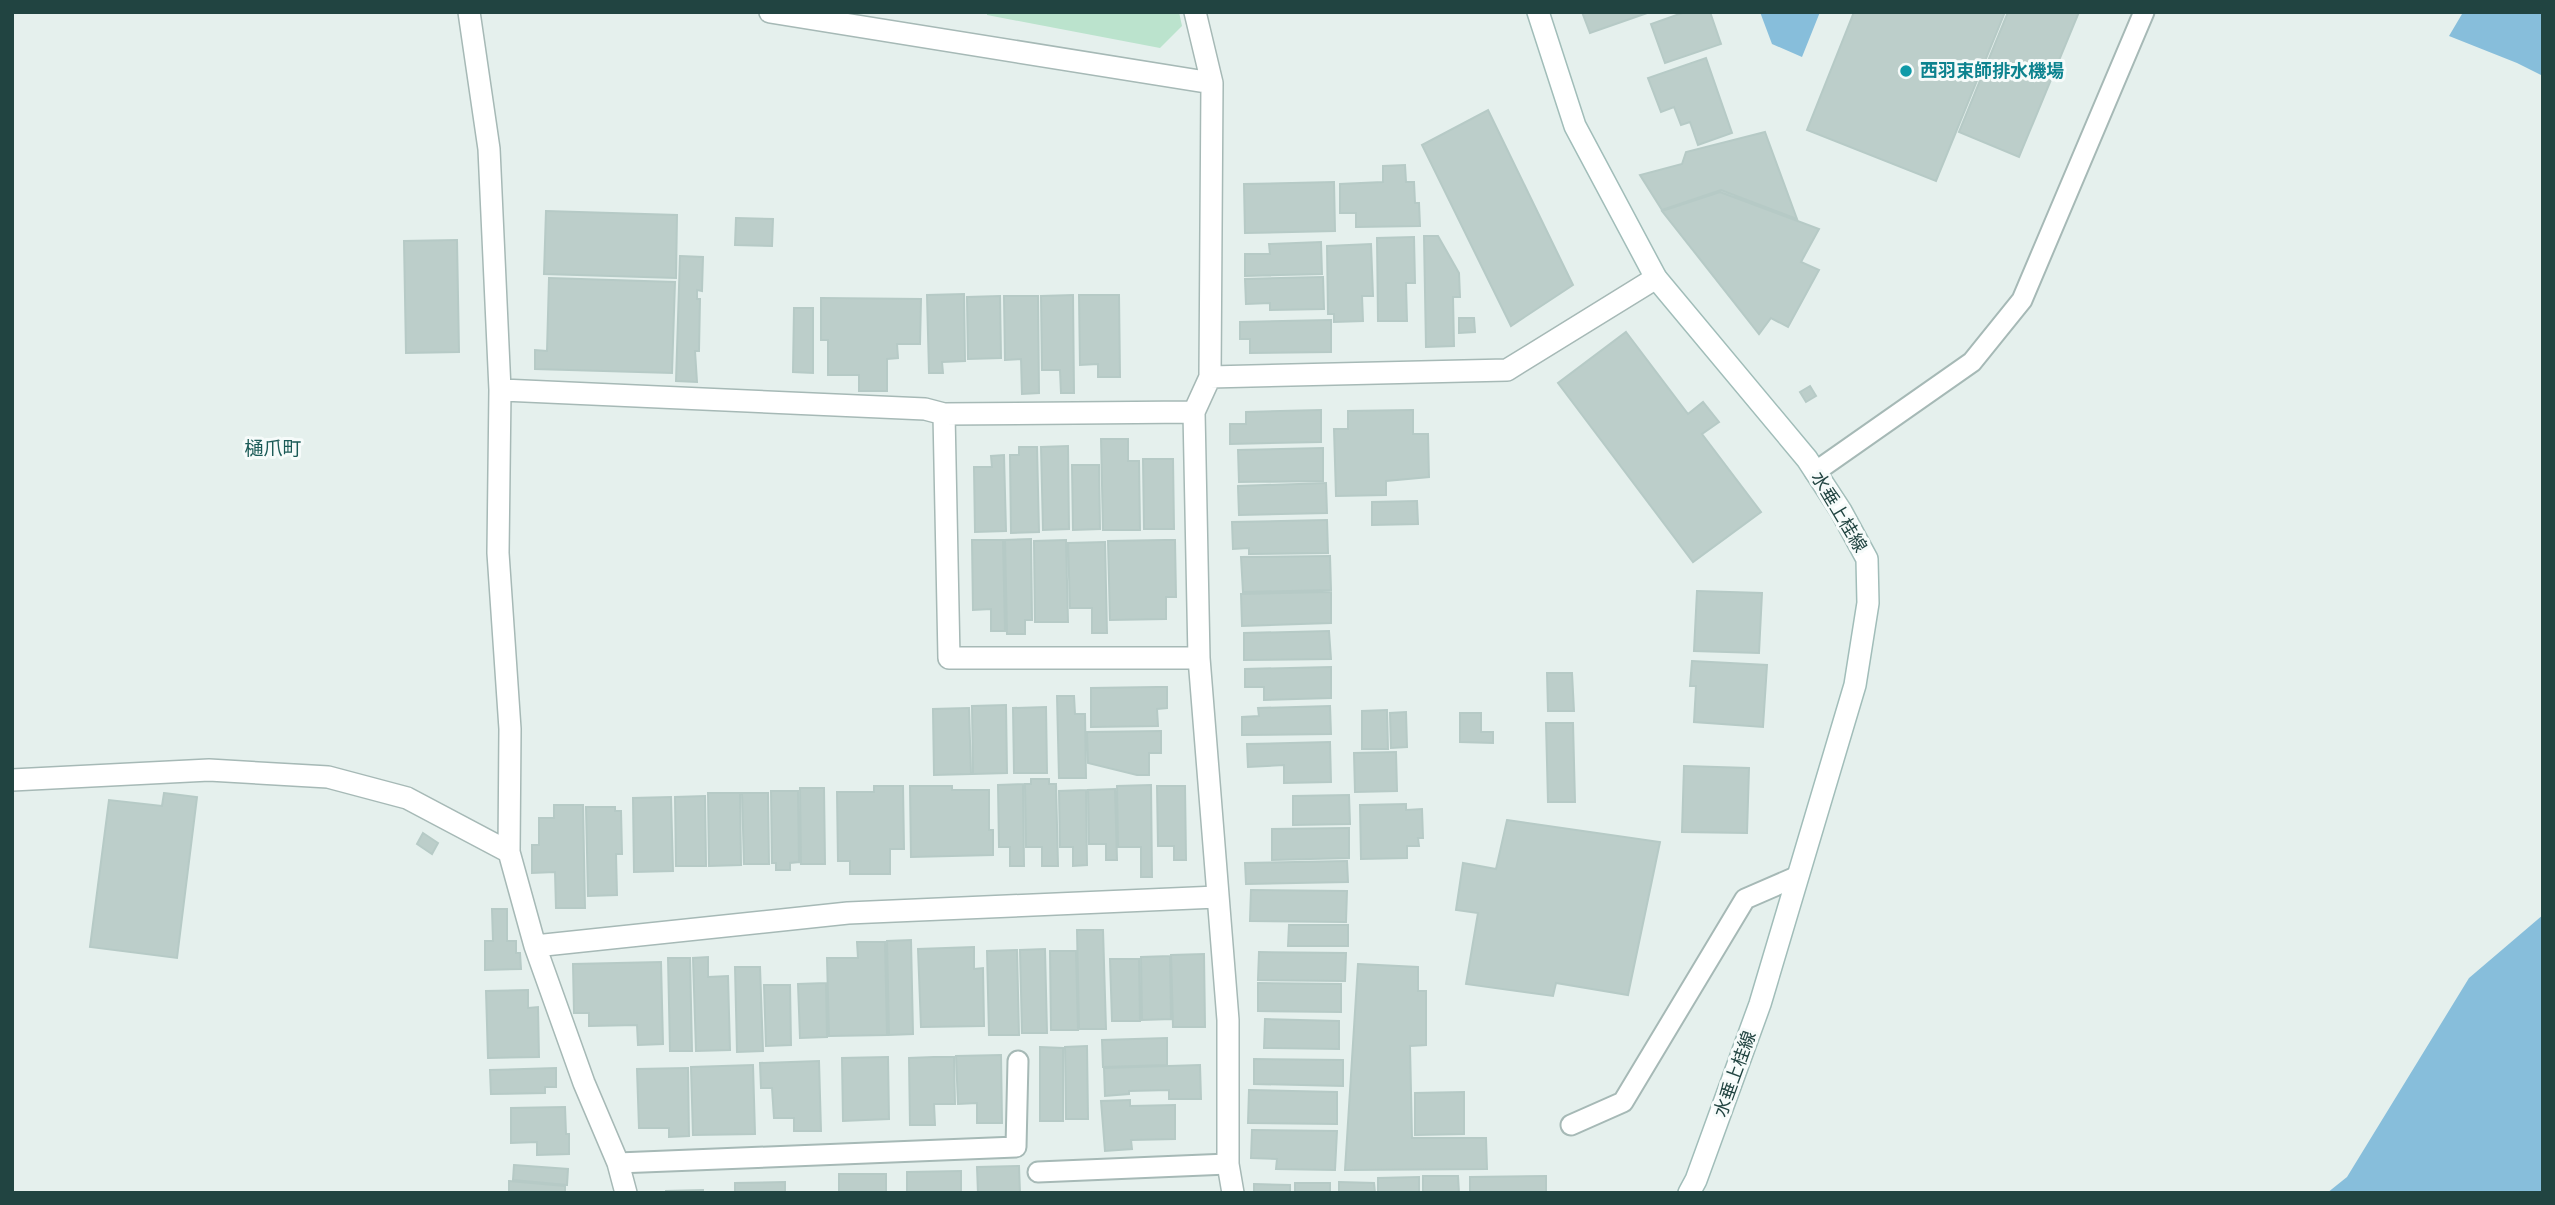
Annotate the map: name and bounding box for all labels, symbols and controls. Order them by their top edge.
place label: 西羽束師排水機場 [1920,61,2064,84]
marker: 西羽束師排水機場 [1898,63,1914,79]
district label: 樋爪町 [244,438,302,462]
street label: 水垂上桂線 [1805,468,1871,557]
street label: 水垂上桂線 [1710,1028,1763,1121]

